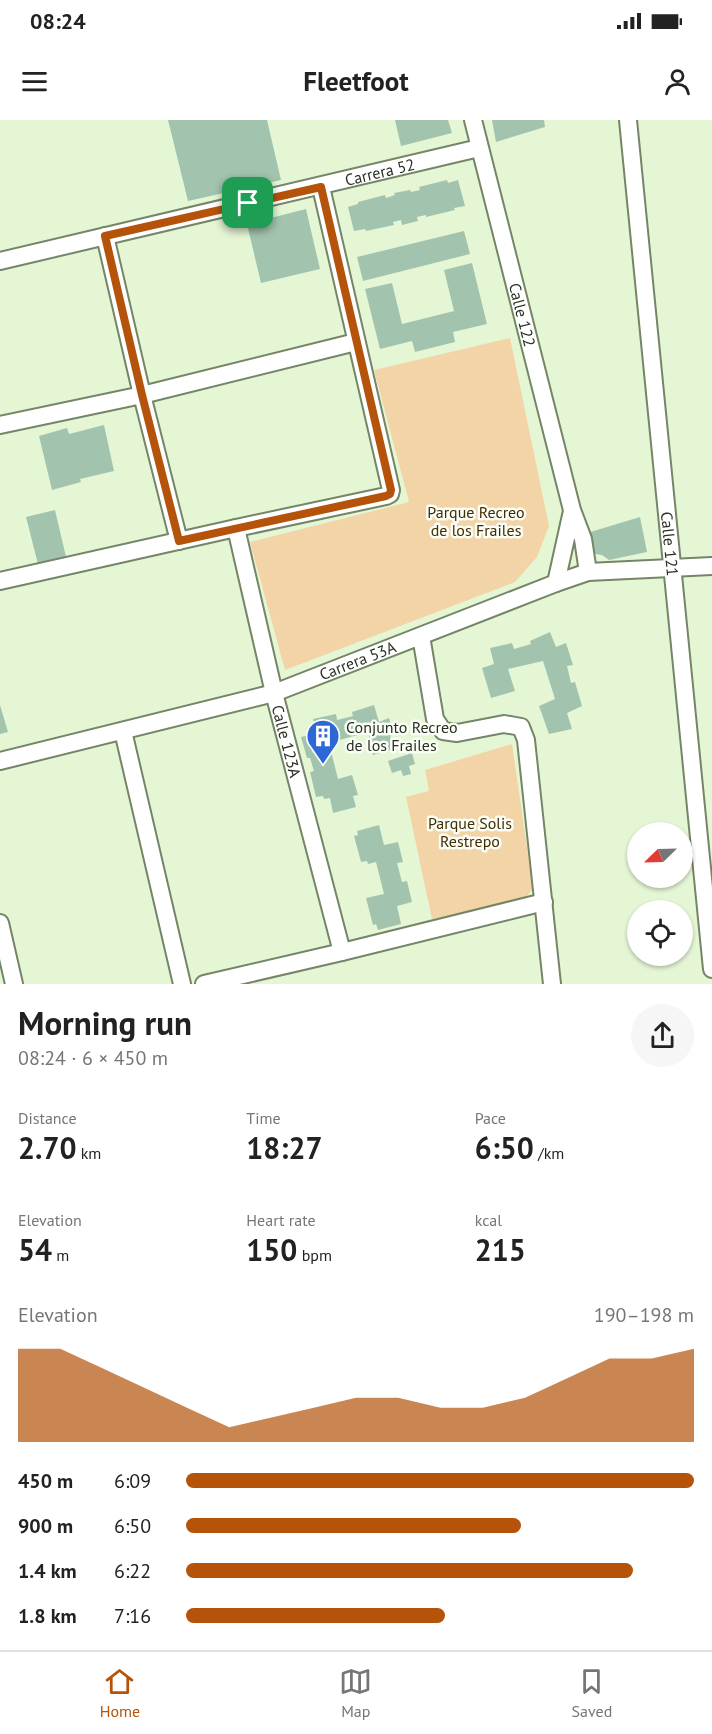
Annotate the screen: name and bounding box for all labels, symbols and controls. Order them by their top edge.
text: 08:24 [30,7,86,35]
text: Fleetfoot [303,64,409,98]
icon: menu [18,65,51,98]
icon: person [661,65,694,98]
street label: Carrera 52 [343,154,417,190]
pin [222,177,273,228]
icon: arrive [231,186,264,219]
street label: Calle 122 [505,281,540,349]
park label: Parque Recreo de los Frailes [427,502,525,540]
street label: Calle 121 [657,511,683,577]
street label: Carrera 53A [316,636,399,684]
street label: Calle 123A [268,703,306,780]
place label: Conjunto Recreo de los Frailes [346,717,458,755]
building icon: Conjunto Recreo de los Frailes [305,718,341,765]
park label: Parque Solis Restrepo [428,813,512,851]
north arrow [627,822,693,888]
map controls [627,822,693,966]
button: locate [627,900,693,966]
text: Morning run [18,1001,192,1044]
button: share [631,1004,694,1067]
text: 08:24 · 6 × 450 m [18,1045,168,1071]
text: Distance [18,1108,77,1128]
text: Time [246,1108,281,1128]
text: Pace [475,1108,506,1128]
text: 2.70 [18,1128,76,1167]
text: 18:27 [246,1128,322,1167]
text: 6:50 [475,1128,534,1167]
text: km [76,1143,101,1163]
text: /km [534,1143,564,1163]
text: Elevation [18,1210,82,1230]
text: Heart rate [246,1210,316,1230]
text: kcal [475,1210,502,1230]
text: 54 [18,1230,52,1269]
text: 150 [246,1230,297,1269]
text: 215 [475,1230,526,1269]
text: m [52,1245,69,1265]
text: bpm [297,1245,332,1265]
text: Elevation [18,1302,98,1328]
text: 190–198 m [594,1302,694,1328]
text: 450 m [18,1468,73,1494]
text: 6:09 [114,1468,151,1494]
text: 900 m [18,1513,73,1539]
text: 6:50 [114,1513,151,1539]
text: 1.4 km [18,1558,77,1584]
text: 6:22 [114,1558,151,1584]
text: 1.8 km [18,1603,77,1629]
text: 7:16 [114,1603,151,1629]
tab: Home [100,1665,140,1721]
tab: Map [339,1665,372,1721]
tab: Saved [572,1665,612,1721]

